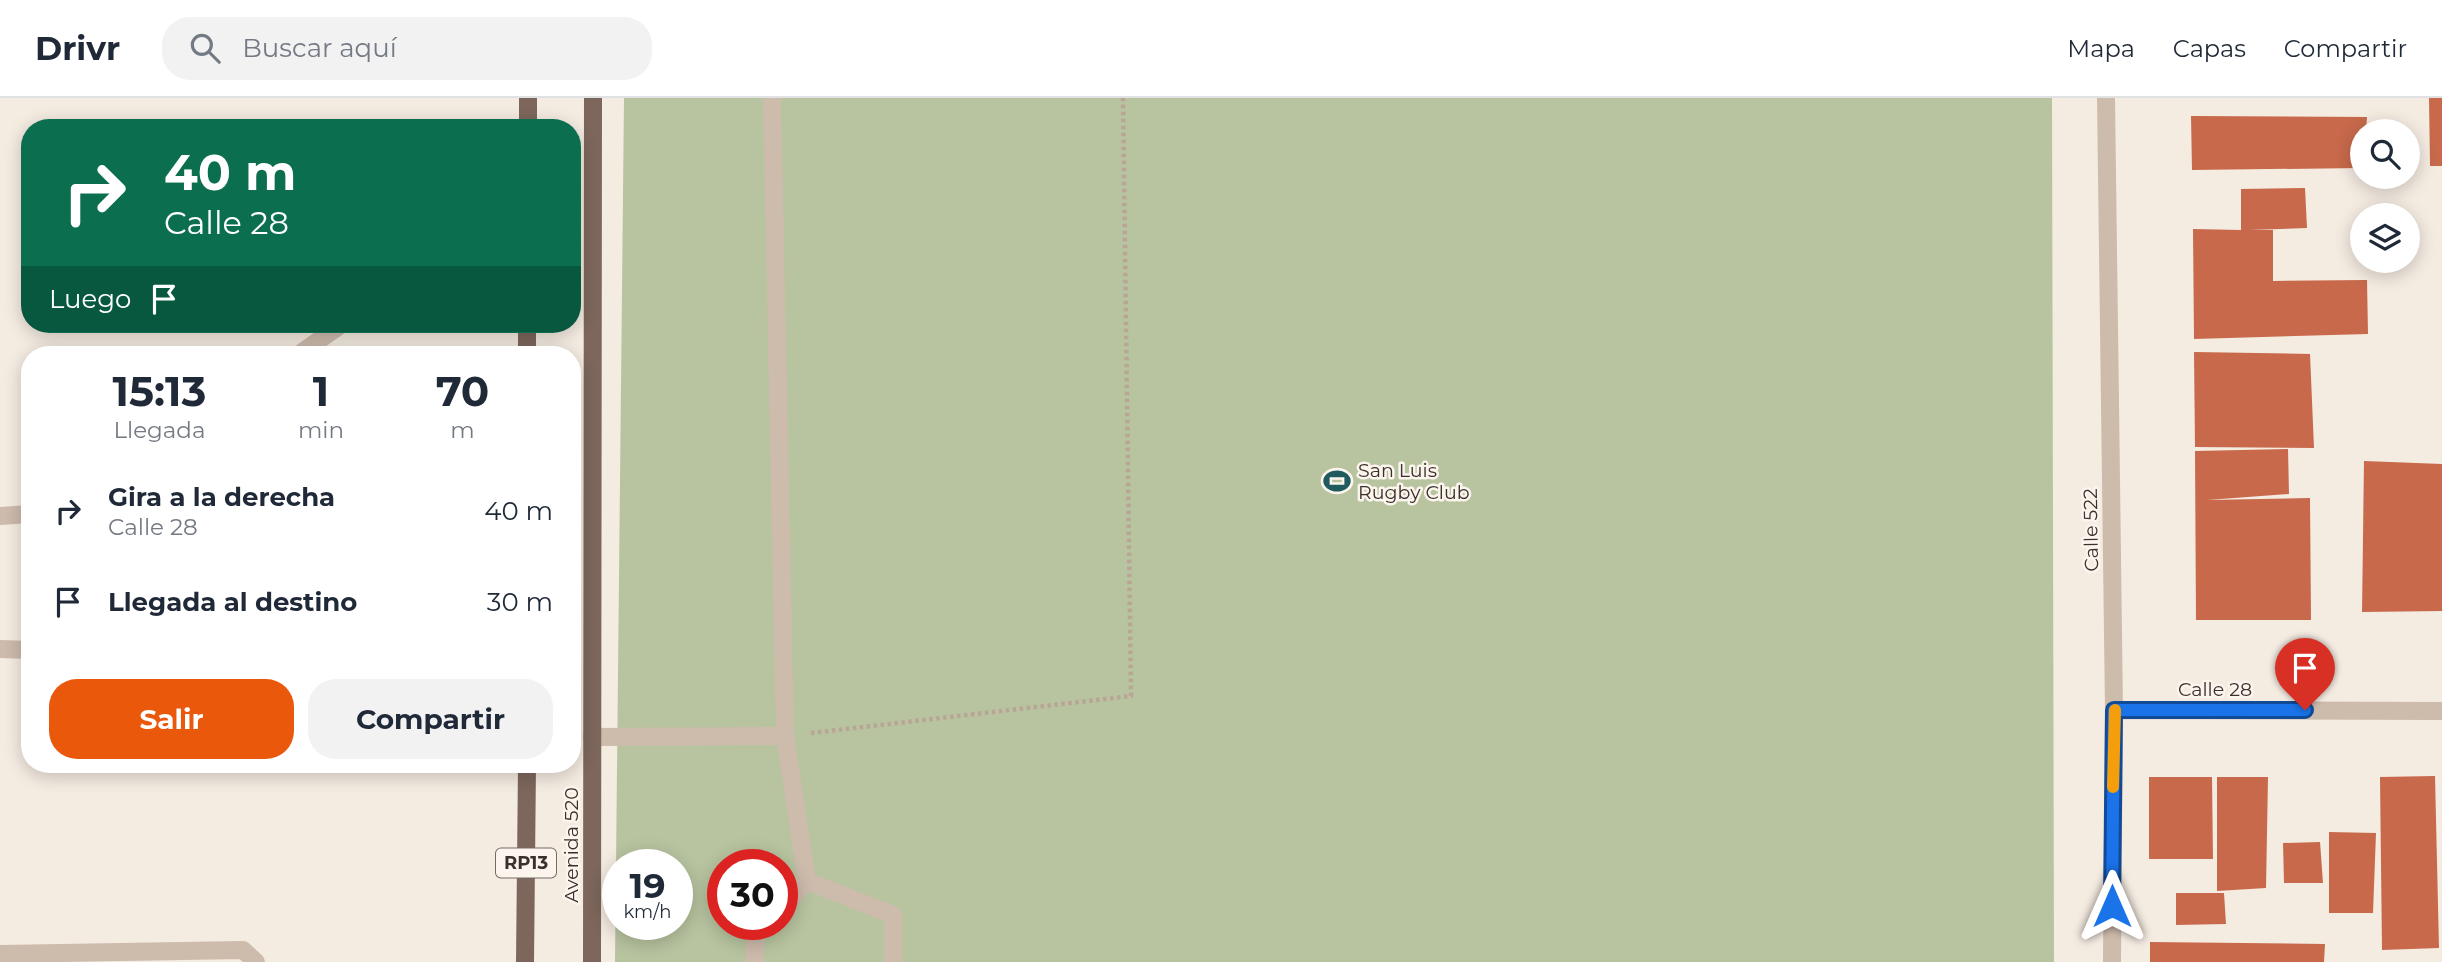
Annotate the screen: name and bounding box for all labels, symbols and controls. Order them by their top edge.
search box [162,17,652,80]
text: Drivr [35,28,120,68]
icon: search [186,29,224,67]
text: Buscar aquí [242,32,397,64]
text: Mapa [2067,34,2135,63]
text: Capas [2173,34,2246,63]
text: Compartir [2284,34,2407,63]
map controls [2350,119,2420,273]
button: search [2350,119,2420,189]
text: 40 m [164,143,296,202]
icon: right [49,147,140,238]
text: Calle 28 [164,203,289,242]
button: layers [2350,203,2420,273]
icon: arrive [145,280,183,318]
text: Luego [49,283,131,315]
text: 15:13 [113,365,206,417]
text: 1 [313,365,329,417]
text: 70 [436,365,489,417]
text: Llegada [113,416,206,444]
text: min [298,416,344,444]
text: m [450,416,475,444]
place label: San Luis Rugby Club [1358,459,1470,504]
sports icon: San Luis Rugby Club [1322,466,1352,496]
text: Gira a la derecha [108,481,335,513]
street label: Calle 522 [2079,488,2103,572]
icon: right [49,492,87,530]
text: 40 m [484,495,553,527]
text: Calle 28 [108,513,198,541]
icon: arrive [49,583,87,621]
text: Llegada al destino [108,586,357,618]
text: 30 m [487,586,553,618]
pin [2275,638,2335,710]
icon: arrive [2286,649,2324,687]
street label: Calle 28 [2178,678,2252,701]
button: Salir [49,679,294,759]
button: Compartir [308,679,553,759]
street label: Avenida 520 [560,787,583,903]
road number: RP13 [496,848,556,878]
speed limit sign: 30 [707,849,798,940]
text: 19 [629,864,666,907]
position arrow [2075,869,2149,943]
text: km/h [623,901,672,923]

